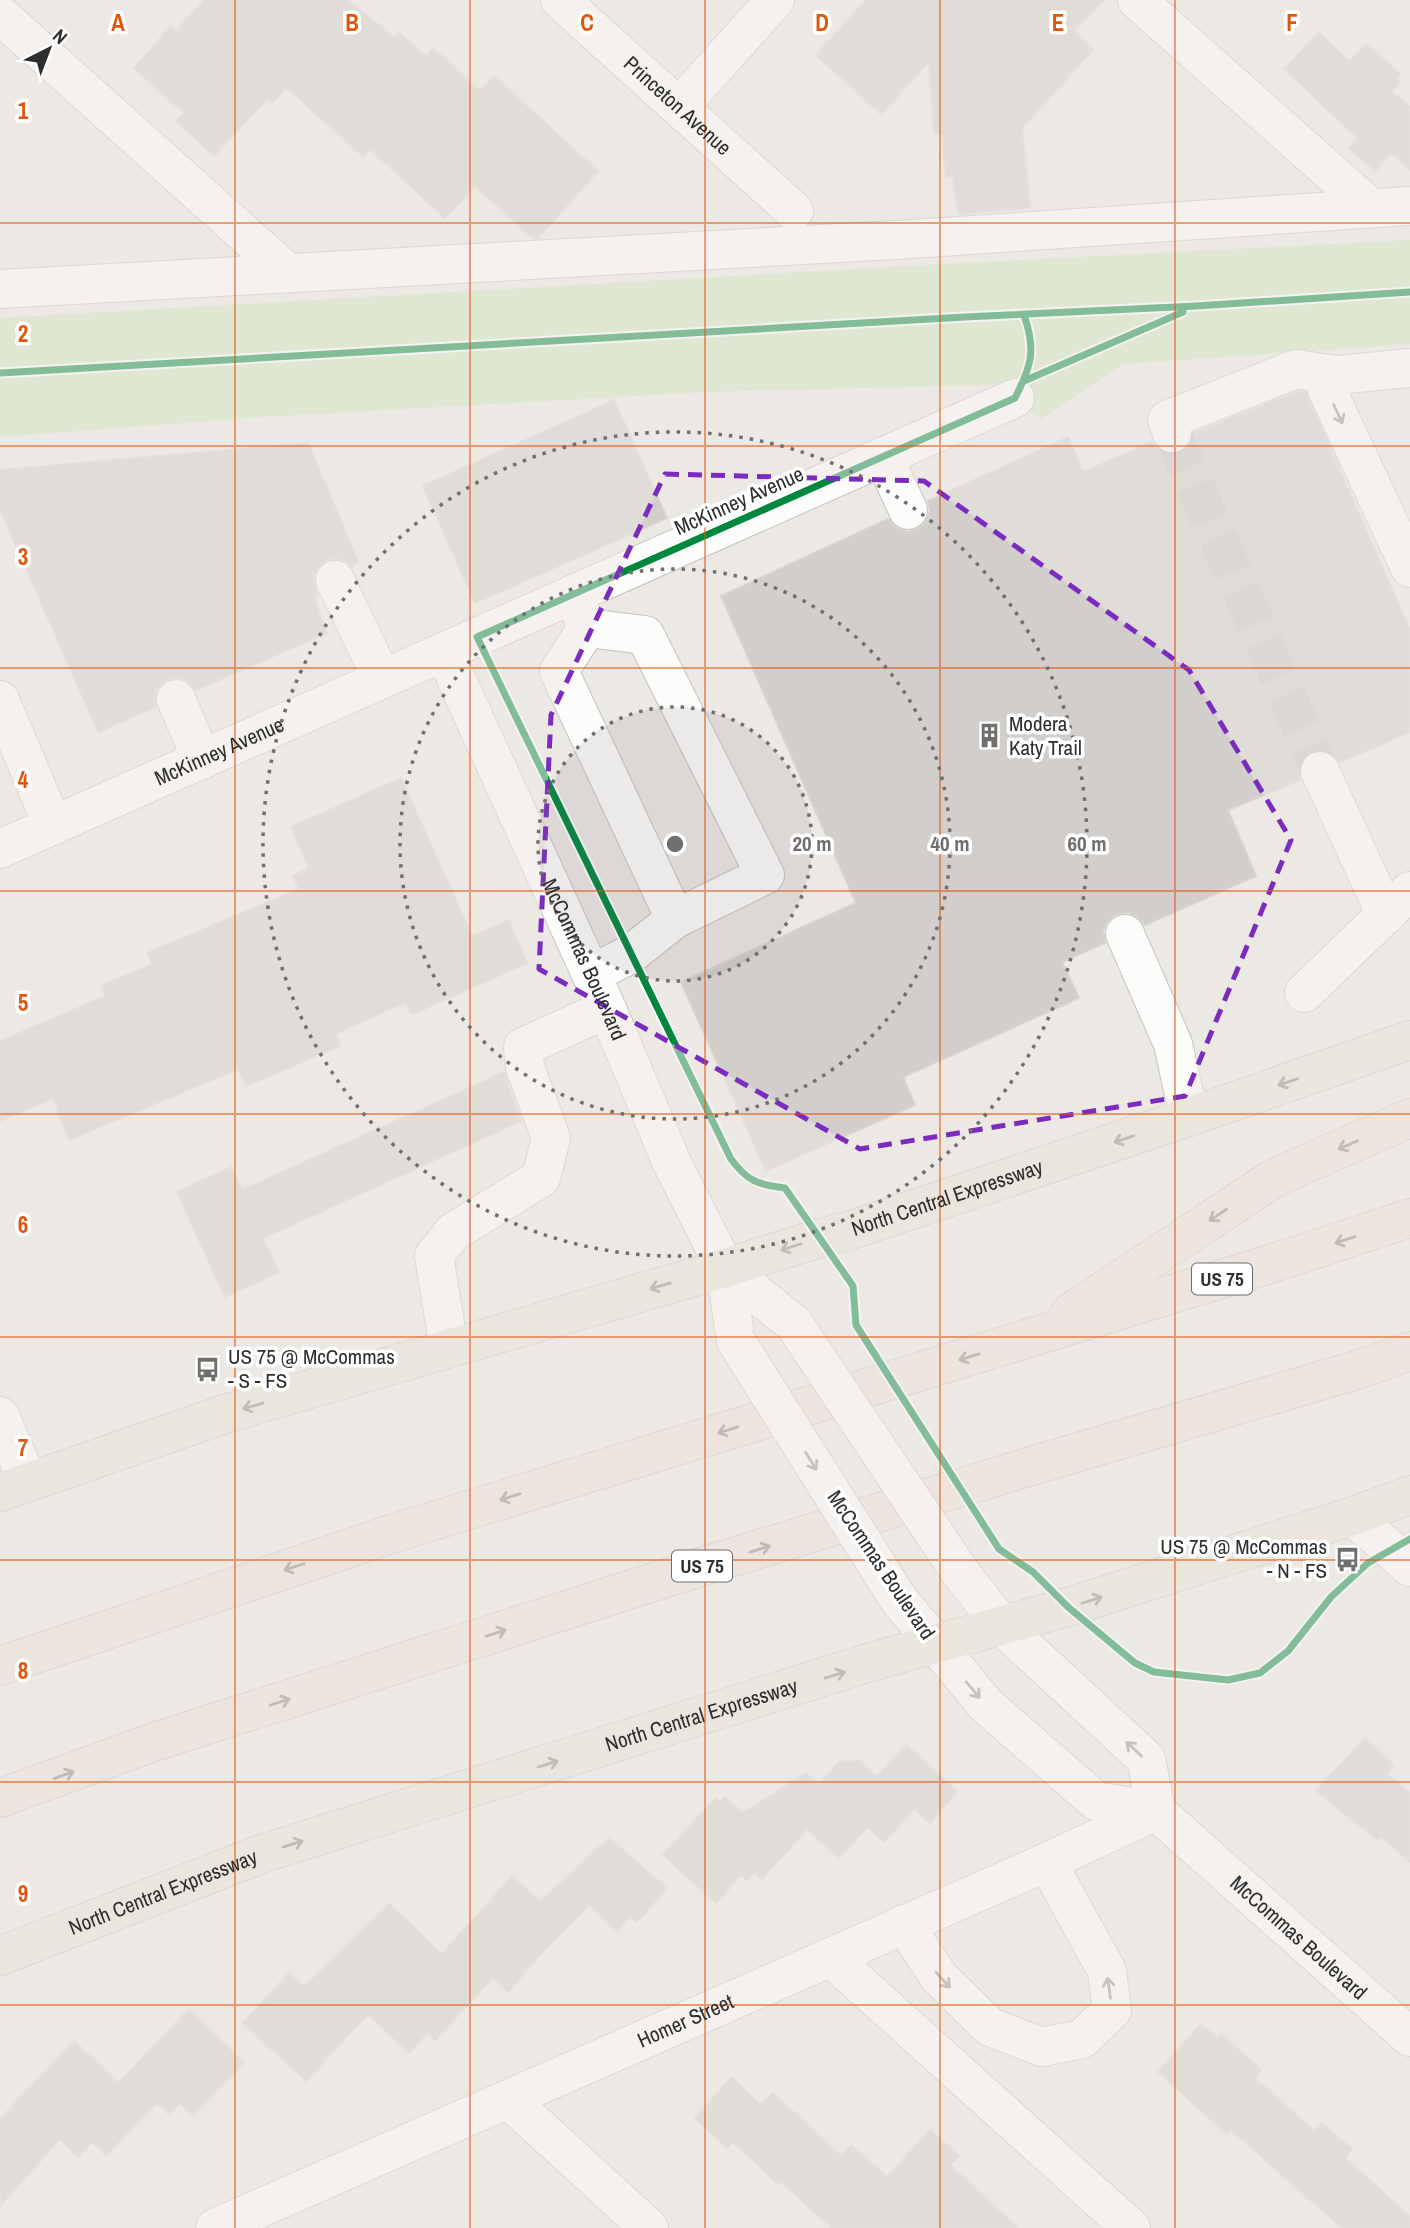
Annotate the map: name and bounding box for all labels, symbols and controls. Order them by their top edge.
text: A [111,7,125,38]
text: B [345,7,359,38]
text: C [580,7,594,38]
text: D [815,7,829,38]
text: E [1052,7,1064,38]
text: F [1286,7,1298,38]
north arrow [14,14,84,84]
text: N [47,23,73,50]
street label: Princeton Avenue [618,49,738,162]
text: 1 [18,95,29,126]
text: 2 [18,318,28,349]
one-way arrow [1332,403,1346,424]
street label: McKinney Avenue [670,459,808,542]
text: 3 [18,541,28,572]
place label: Modera Katy Trail [1009,709,1082,762]
street label: McKinney Avenue [150,710,288,792]
building icon: Modera Katy Trail [975,722,1003,750]
text: 4 [18,764,29,795]
text: 20 m [792,829,832,858]
text: 40 m [930,829,970,858]
text: 60 m [1067,829,1107,858]
centre of rings [663,832,687,856]
street label: McCommas Boulevard [535,874,634,1045]
text: 5 [18,987,28,1018]
one-way arrow [1277,1077,1299,1090]
one-way arrow [1114,1134,1136,1146]
one-way arrow [1337,1139,1359,1152]
street label: North Central Expressway [847,1152,1047,1243]
text: 6 [18,1209,28,1240]
one-way arrow [1208,1209,1228,1223]
one-way arrow [1335,1235,1357,1247]
one-way arrow [781,1241,803,1254]
road number: US 75 [1192,1264,1252,1294]
one-way arrow [649,1281,671,1294]
place label: US 75 @ McCommas - S - FS [228,1342,395,1395]
one-way arrow [958,1351,980,1364]
bus stop icon: US 75 @ McCommas - S - FS [194,1355,222,1383]
one-way arrow [242,1400,264,1413]
one-way arrow [717,1425,739,1438]
text: 7 [18,1432,28,1463]
one-way arrow [805,1450,819,1470]
street label: McCommas Boulevard [821,1484,942,1645]
one-way arrow [500,1492,522,1504]
place label: US 75 @ McCommas - N - FS [1160,1532,1327,1585]
one-way arrow [748,1541,770,1554]
bus stop icon: US 75 @ McCommas - N - FS [1333,1545,1361,1573]
road number: US 75 [672,1550,732,1582]
one-way arrow [283,1561,305,1574]
one-way arrow [1080,1593,1102,1605]
one-way arrow [485,1625,507,1638]
text: 8 [18,1655,28,1686]
one-way arrow [824,1668,846,1681]
street label: North Central Expressway [601,1671,801,1759]
one-way arrow [965,1681,981,1699]
one-way arrow [268,1695,290,1707]
one-way arrow [1126,1740,1143,1757]
one-way arrow [536,1757,558,1769]
one-way arrow [53,1768,75,1780]
one-way arrow [281,1837,303,1849]
street label: North Central Expressway [64,1842,262,1942]
street label: McCommas Boulevard [1224,1869,1374,2006]
text: 9 [18,1878,28,1909]
one-way arrow [935,1971,952,1988]
one-way arrow [1102,1977,1115,1999]
street label: Homer Street [633,1987,738,2054]

